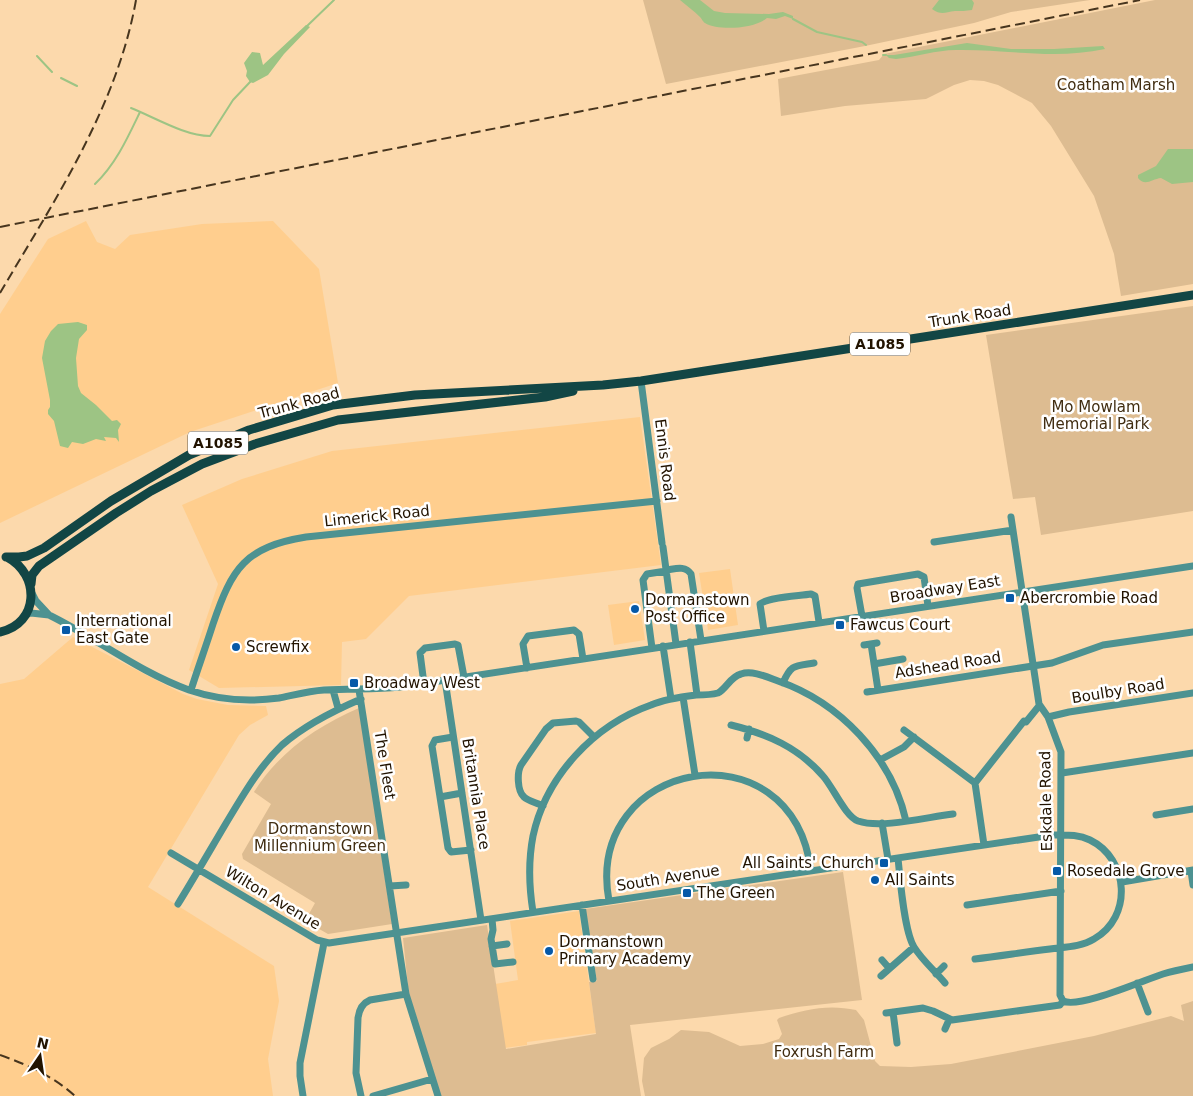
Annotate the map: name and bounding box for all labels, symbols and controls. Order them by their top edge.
park label: Coatham Marsh [1057,76,1175,94]
street label: Trunk Road [926,301,1013,332]
road number: A1085 [850,332,910,356]
street label: Trunk Road [256,384,342,423]
park label: Mo Mowlam Memorial Park [1043,398,1150,433]
street label: Ennis Road [651,418,679,502]
road number: A1085 [188,432,248,454]
street label: Limerick Road [323,502,431,530]
street label: Broadway East [889,571,1002,607]
place label: Abercrombie Road [1020,589,1158,607]
place label: Dormanstown Post Office [645,591,750,626]
marker: Abercrombie Road [1004,592,1016,604]
marker: Dormanstown Post Office [629,603,641,615]
place label: International East Gate [76,612,172,647]
place label: Fawcus Court [850,616,950,634]
marker: Fawcus Court [834,619,846,631]
marker: International East Gate [60,624,72,636]
place label: Screwfix [246,638,310,656]
marker: Screwfix [230,641,242,653]
street label: Adshead Road [894,648,1002,682]
place label: Broadway West [364,674,480,692]
street label: Boulby Road [1070,675,1166,707]
marker: Broadway West [348,677,360,689]
street label: The Fleet [370,728,399,801]
street label: Britannia Place [458,737,494,851]
street label: Eskdale Road [1036,751,1056,851]
park label: Dormanstown Millennium Green [254,820,386,855]
place label: All Saints' Church [743,854,874,872]
marker: All Saints' Church [878,857,890,869]
street label: South Avenue [615,861,721,895]
street label: Wilton Avenue [222,862,324,934]
place label: Rosedale Grove [1067,862,1185,880]
marker: Rosedale Grove [1051,865,1063,877]
place label: All Saints [885,871,955,889]
marker: All Saints [869,874,881,886]
place label: The Green [696,884,775,902]
marker: The Green [681,887,693,899]
place label: Dormanstown Primary Academy [559,933,692,968]
marker: Dormanstown Primary Academy [543,945,555,957]
north arrow [15,1031,65,1081]
text: N [35,1034,50,1052]
park label: Foxrush Farm [774,1043,874,1061]

